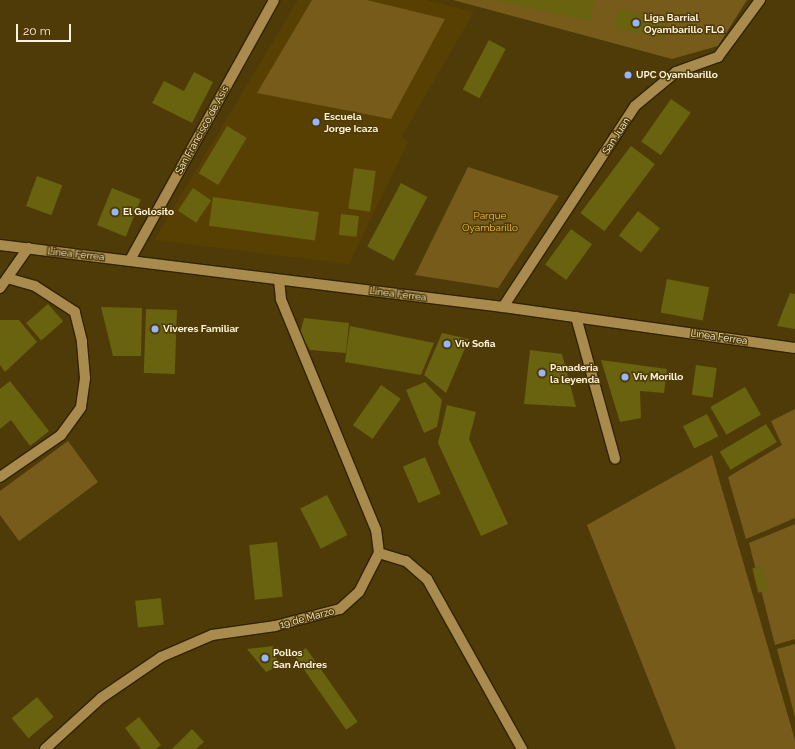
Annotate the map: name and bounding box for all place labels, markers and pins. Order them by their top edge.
place label: Liga Barrial Oyambarillo FLQ [644,11,724,34]
marker: Liga Barrial Oyambarillo FLQ [631,18,641,28]
place label: UPC Oyambarillo [636,69,718,81]
marker: UPC Oyambarillo [623,70,633,80]
place label: Escuela Jorge Icaza [324,110,378,134]
marker: Escuela Jorge Icaza [311,117,321,127]
place label: El Golosito [123,206,174,218]
marker: El Golosito [110,207,120,217]
place label: Viveres Familiar [163,323,239,335]
marker: Viveres Familiar [150,324,160,334]
place label: Viv Sofia [455,338,496,350]
marker: Viv Sofia [442,339,452,349]
place label: Panaderia la leyenda [550,361,600,384]
marker: Panaderia la leyenda [537,368,547,378]
place label: Viv Morillo [633,371,684,383]
marker: Viv Morillo [620,372,630,382]
place label: Pollos San Andres [273,646,327,670]
marker: Pollos San Andres [260,653,270,663]

